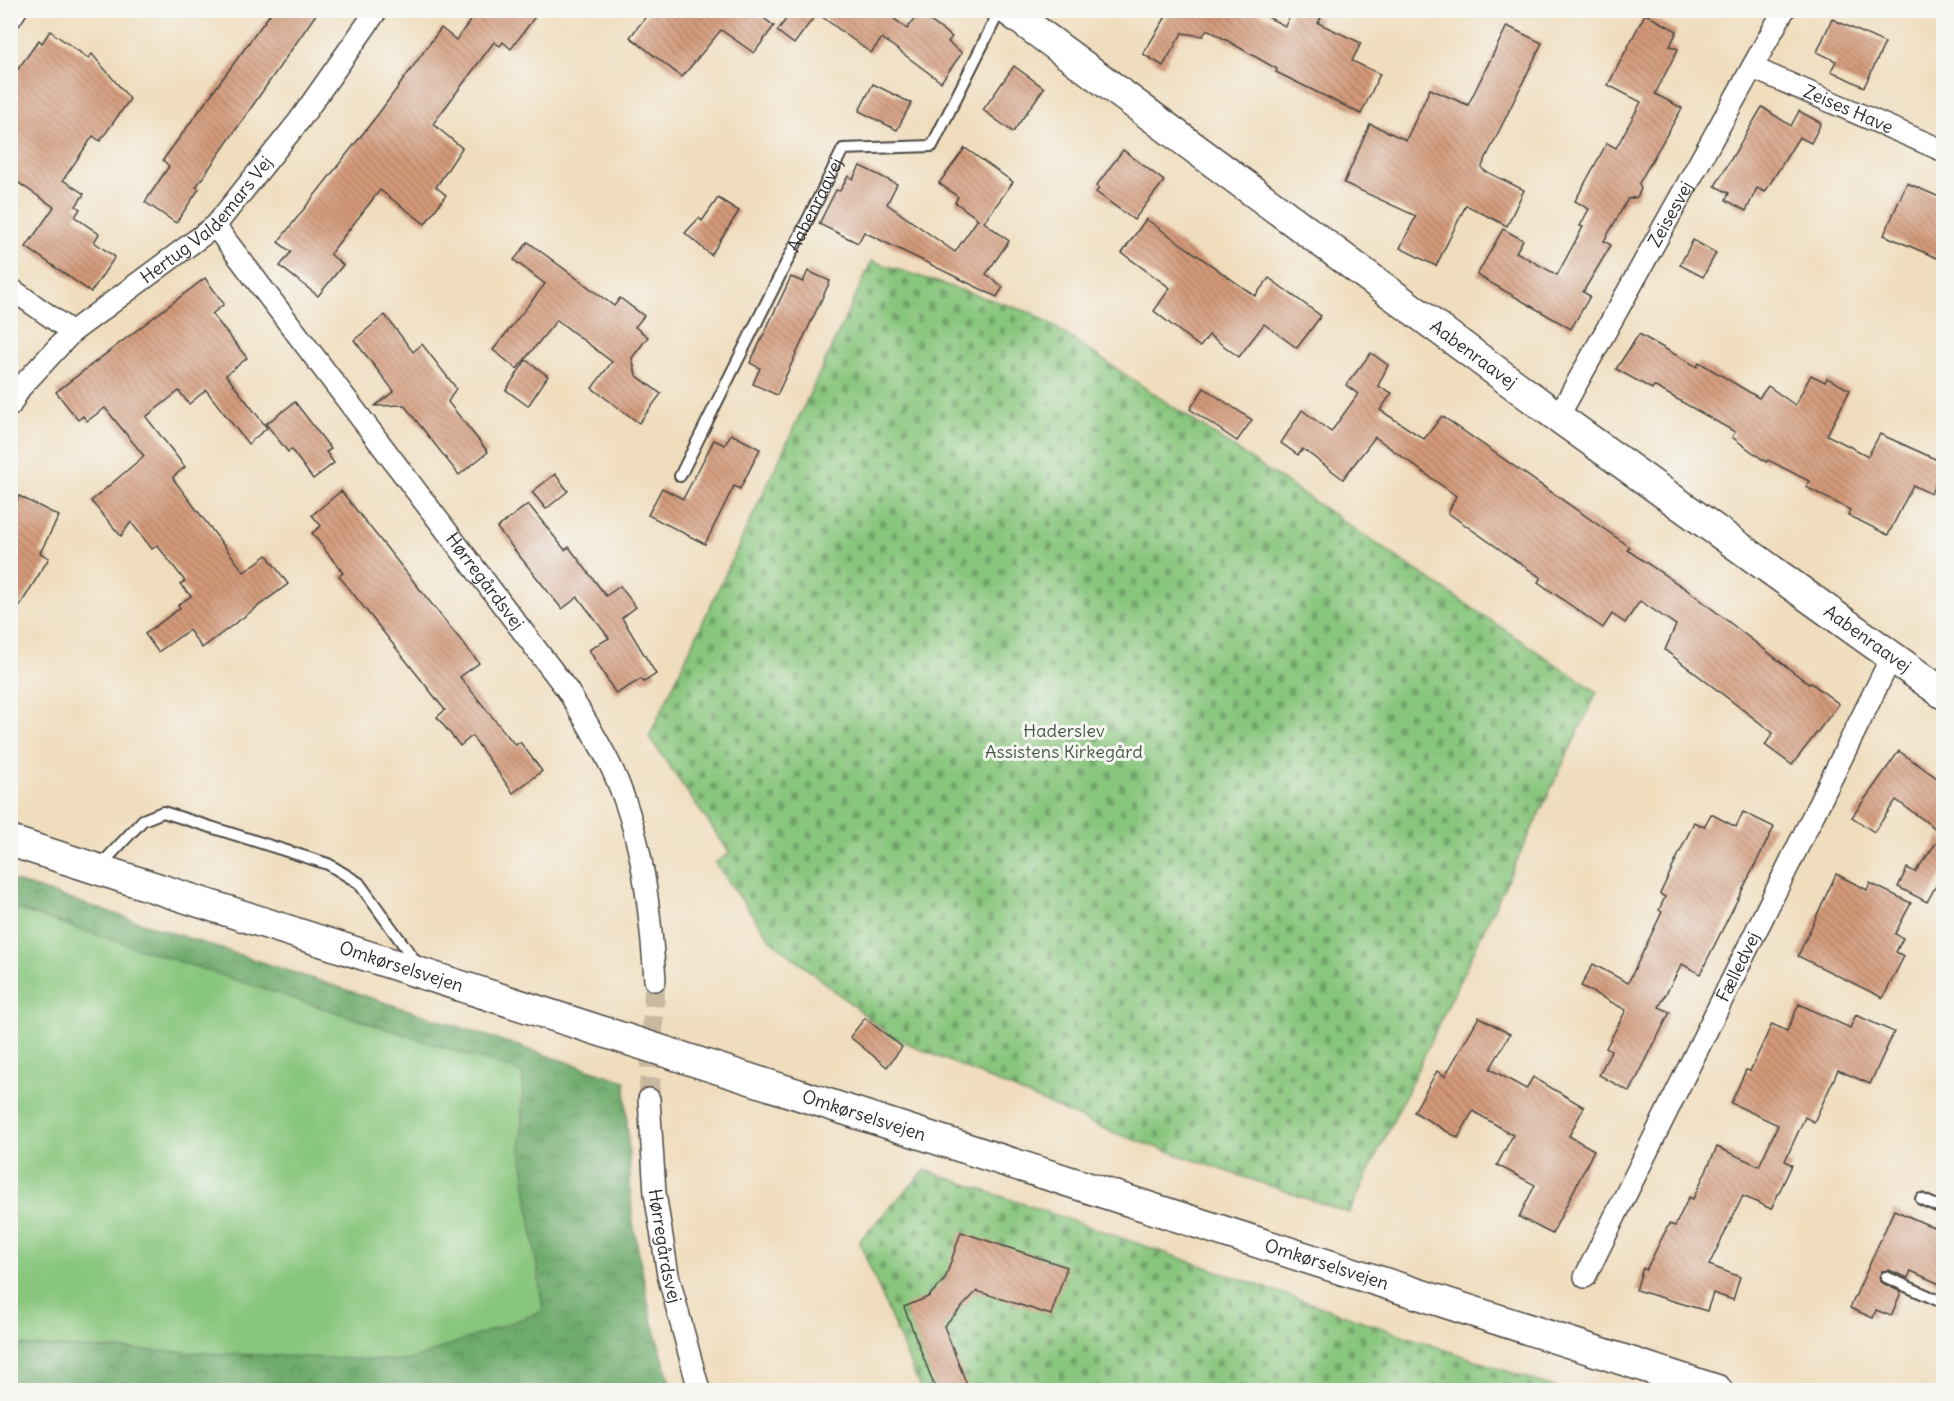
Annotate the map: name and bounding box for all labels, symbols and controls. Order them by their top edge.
street label: Zeises Have [1800,79,1897,139]
street label: Hertug Valdemars Vej [136,151,277,288]
street label: Aabenraavej [782,154,848,255]
street label: Zeisesvej [1643,177,1698,251]
street label: Aabenraavej [1426,314,1522,394]
street label: Hørregårdsvej [441,528,529,634]
street label: Aabenraavej [1820,600,1916,678]
park label: Haderslev Assistens Kirkegård [985,719,1143,763]
street label: Fælledvej [1711,928,1765,1005]
street label: Omkørselsvejen [336,936,466,997]
street label: Omkørselsvejen [799,1084,929,1146]
street label: Hørregårdsvej [644,1187,687,1305]
street label: Omkørselsvejen [1262,1233,1392,1295]

